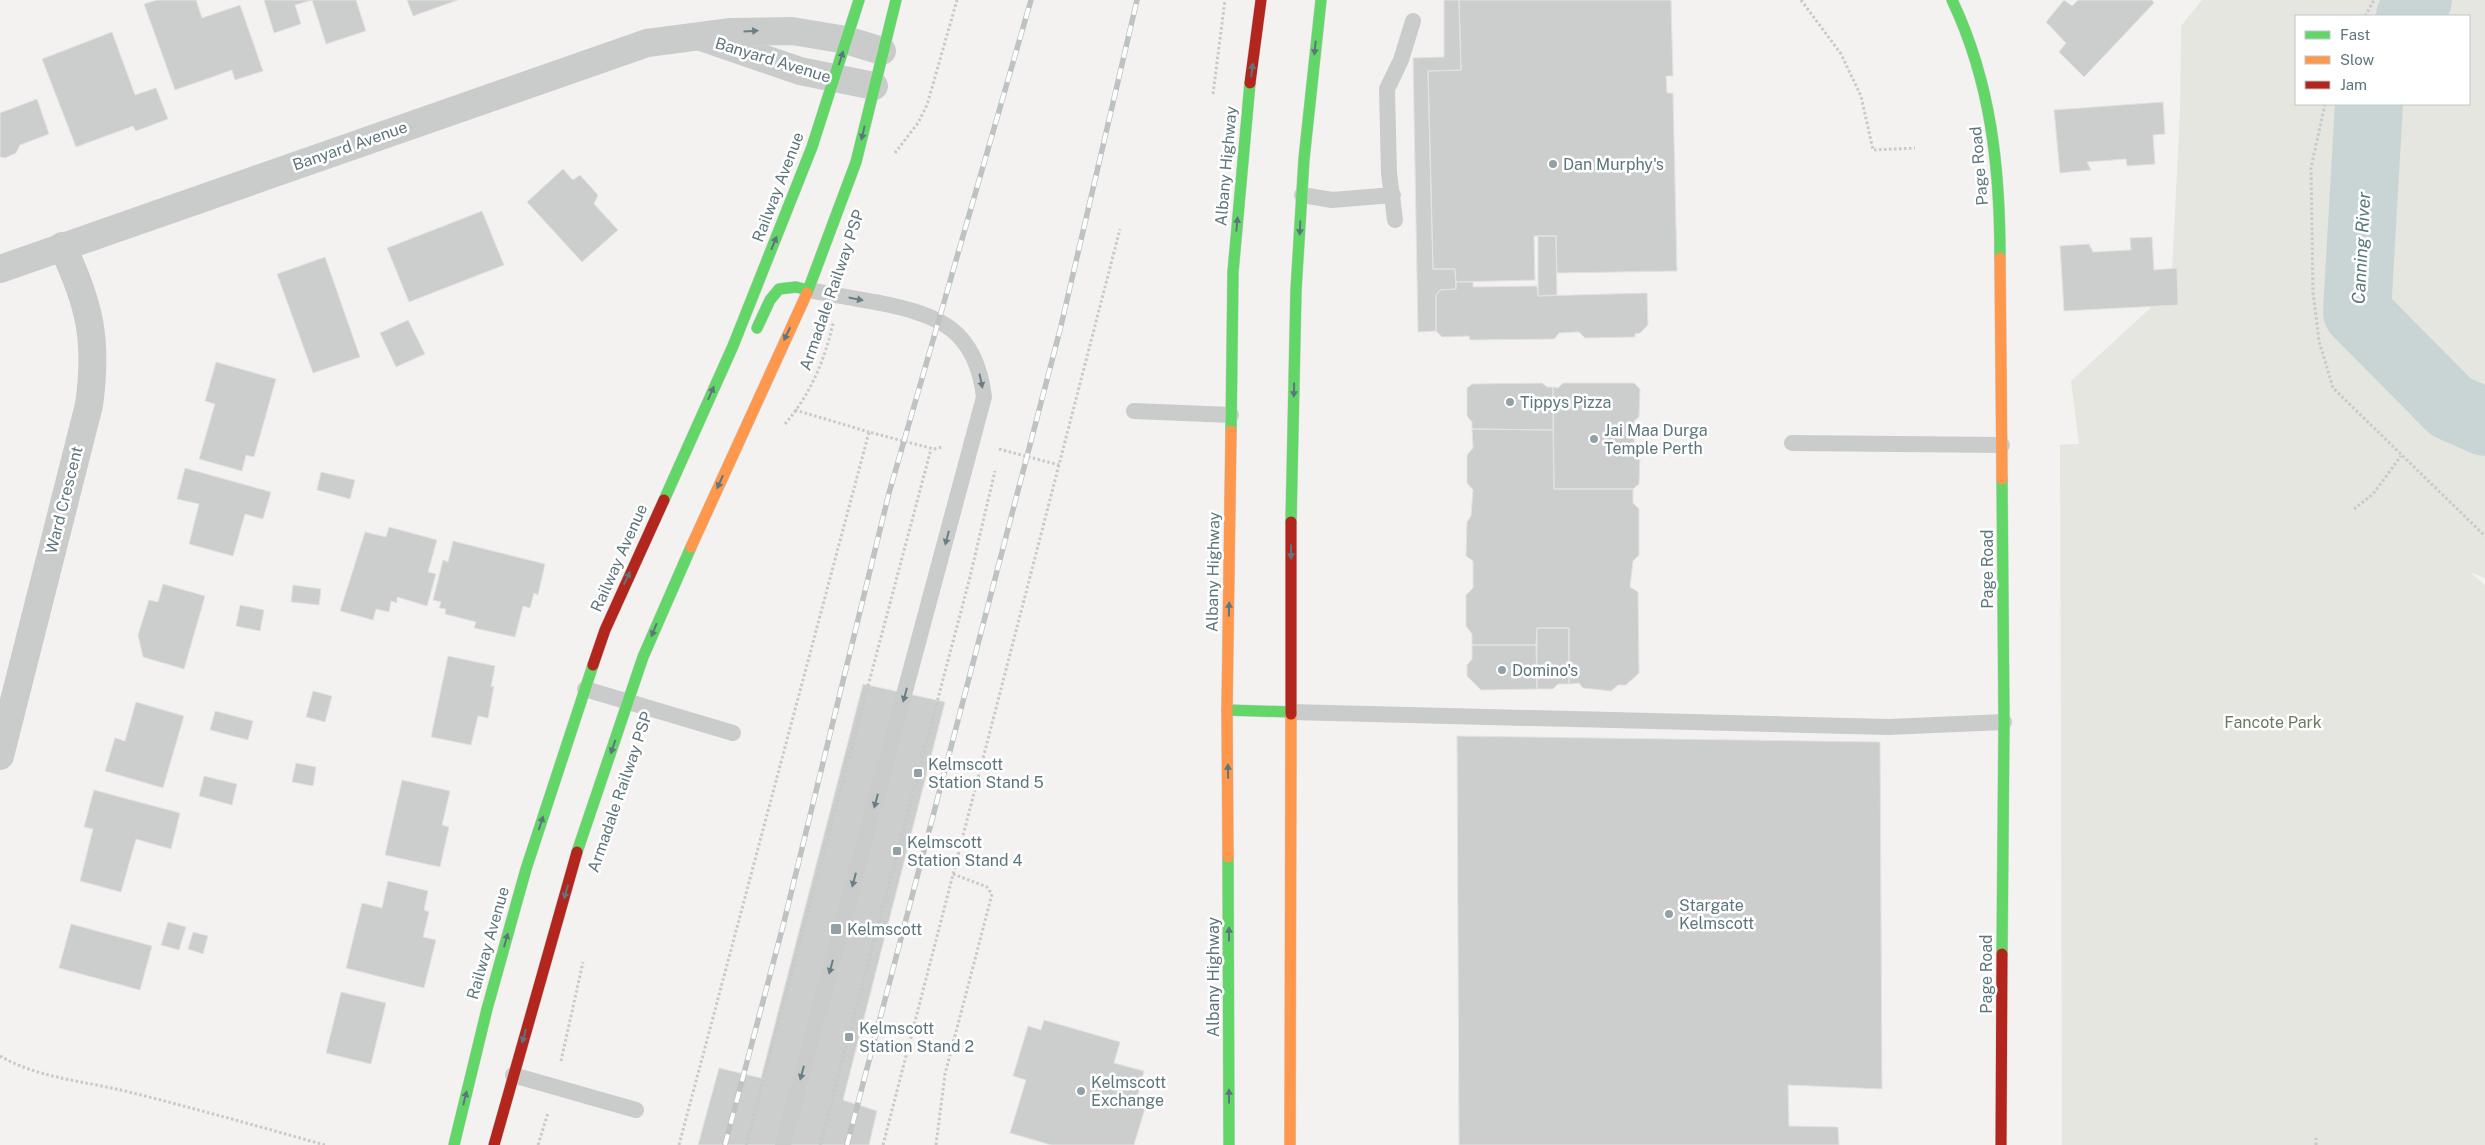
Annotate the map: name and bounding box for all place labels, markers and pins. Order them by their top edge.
place label: Dan Murphy's [1563,155,1664,174]
marker: Dan Murphy's [1547,158,1559,170]
place label: Tippys Pizza [1520,393,1611,412]
marker: Tippys Pizza [1504,396,1516,408]
place label: Jai Maa Durga Temple Perth [1604,421,1708,458]
marker: Jai Maa Durga Temple Perth [1588,433,1600,445]
place label: Domino's [1512,661,1578,680]
marker: Domino's [1496,664,1508,676]
place label: Kelmscott Station Stand 5 [928,755,1044,792]
marker: Kelmscott Station Stand 5 [912,767,924,779]
place label: Kelmscott Station Stand 4 [907,833,1023,870]
marker: Kelmscott Station Stand 4 [891,845,903,857]
place label: Stargate Kelmscott [1679,896,1754,933]
marker: Stargate Kelmscott [1663,908,1675,920]
place label: Kelmscott [847,920,922,939]
marker: Kelmscott [829,922,843,936]
place label: Kelmscott Station Stand 2 [859,1019,974,1056]
marker: Kelmscott Station Stand 2 [843,1031,855,1043]
place label: Kelmscott Exchange [1091,1073,1166,1110]
marker: Kelmscott Exchange [1075,1085,1087,1097]

